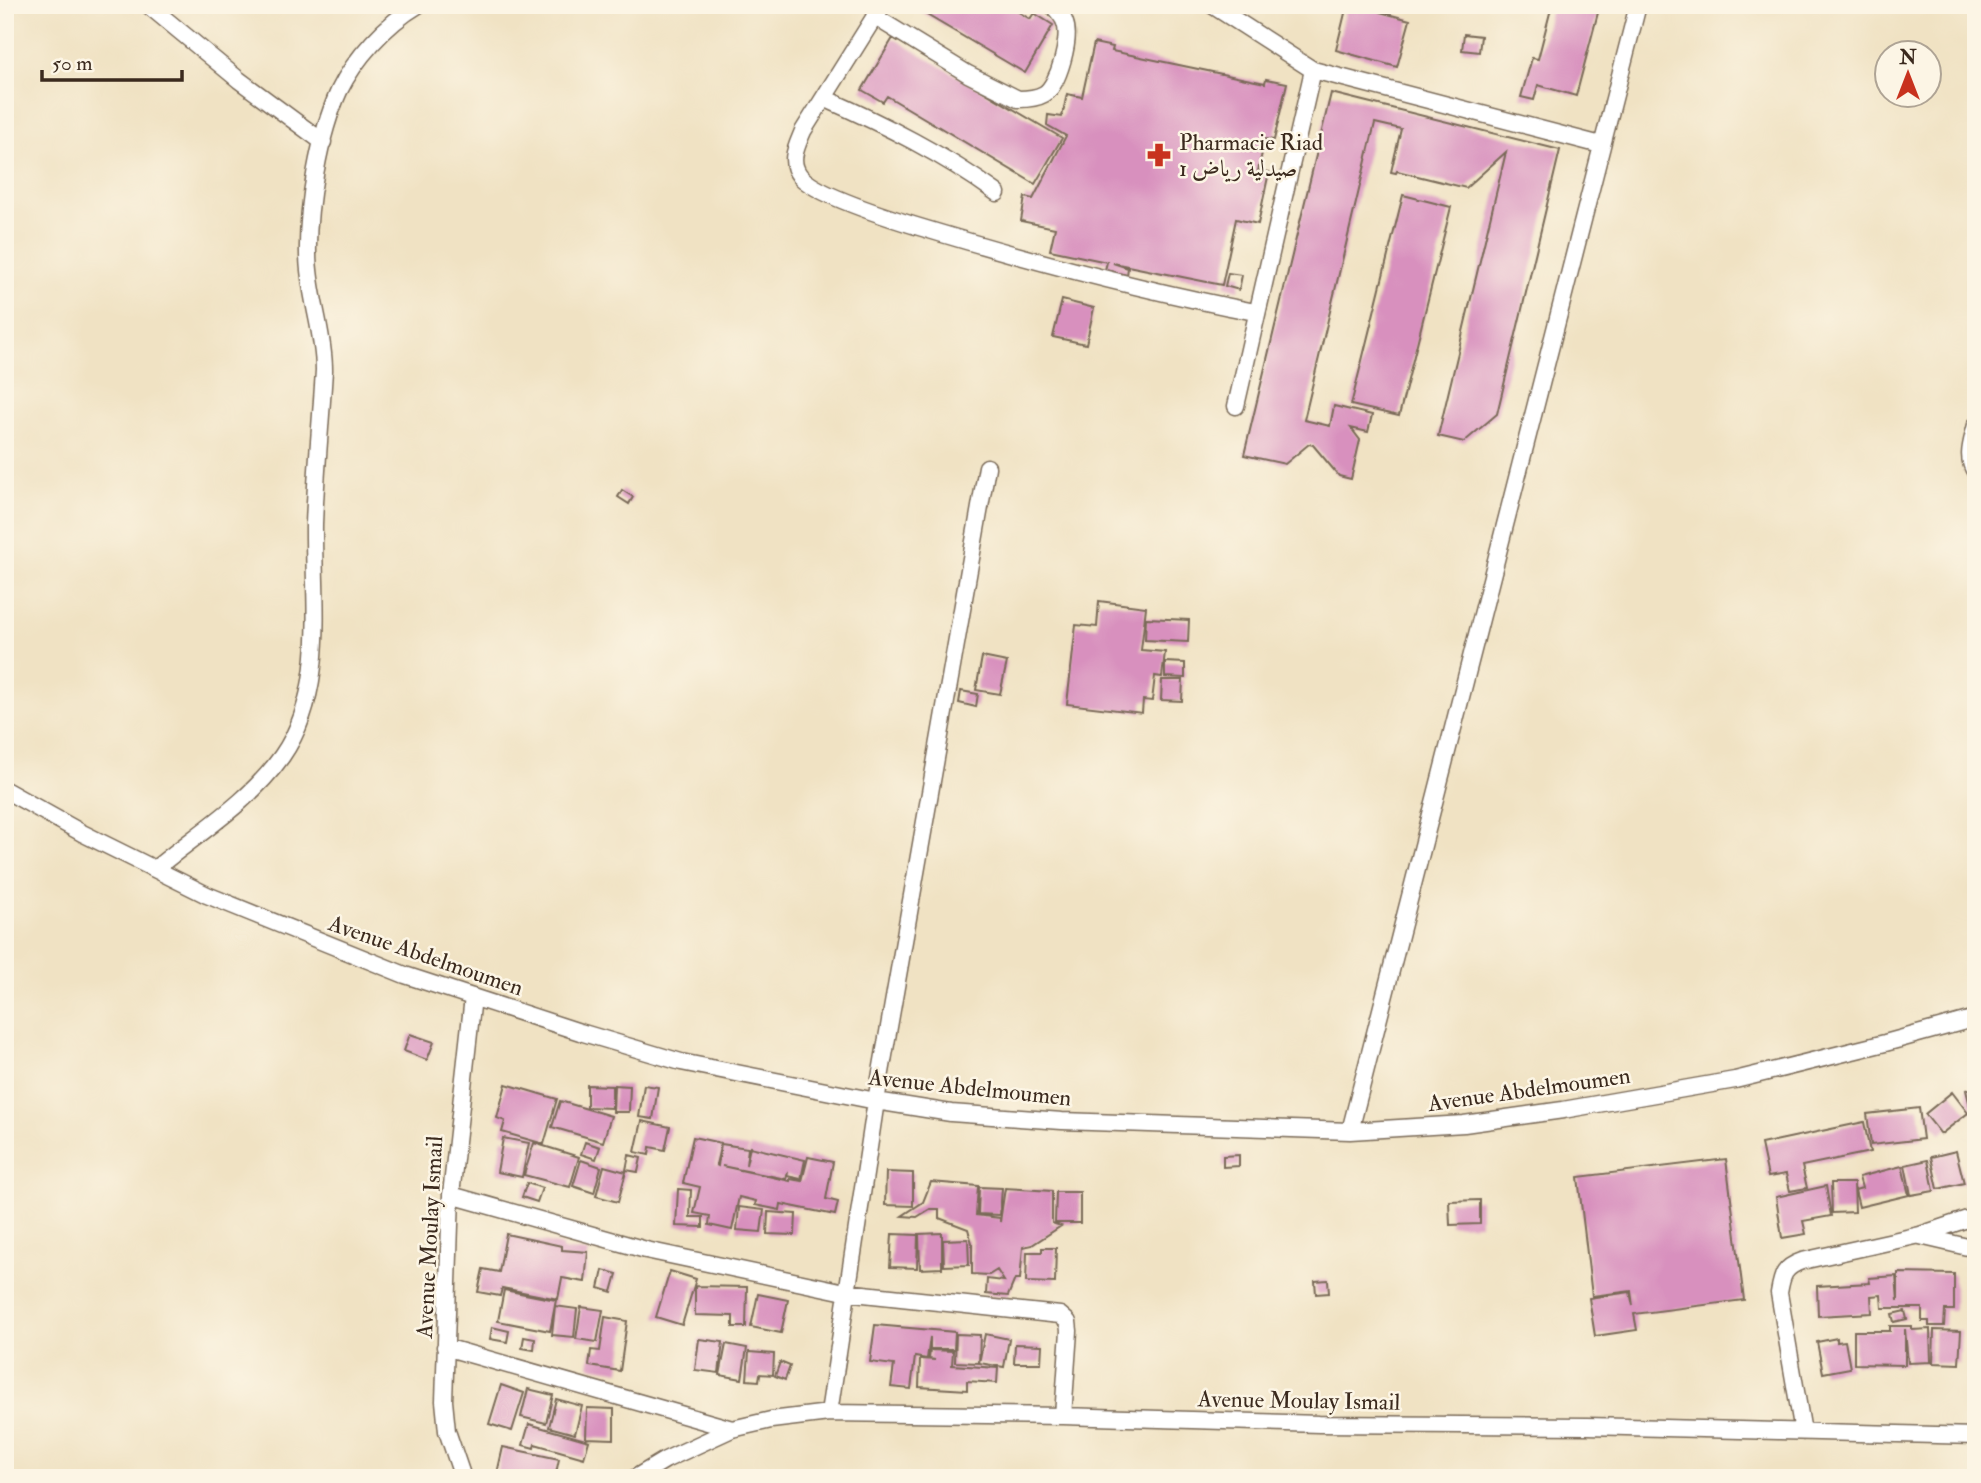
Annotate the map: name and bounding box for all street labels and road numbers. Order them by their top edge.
street label: Avenue Abdelmoumen [324,908,527,1002]
street label: Avenue Abdelmoumen [1425,1061,1632,1118]
street label: Avenue Abdelmoumen [866,1062,1073,1113]
street label: Avenue Moulay Ismail [410,1135,449,1340]
street label: Avenue Moulay Ismail [1196,1384,1401,1417]

